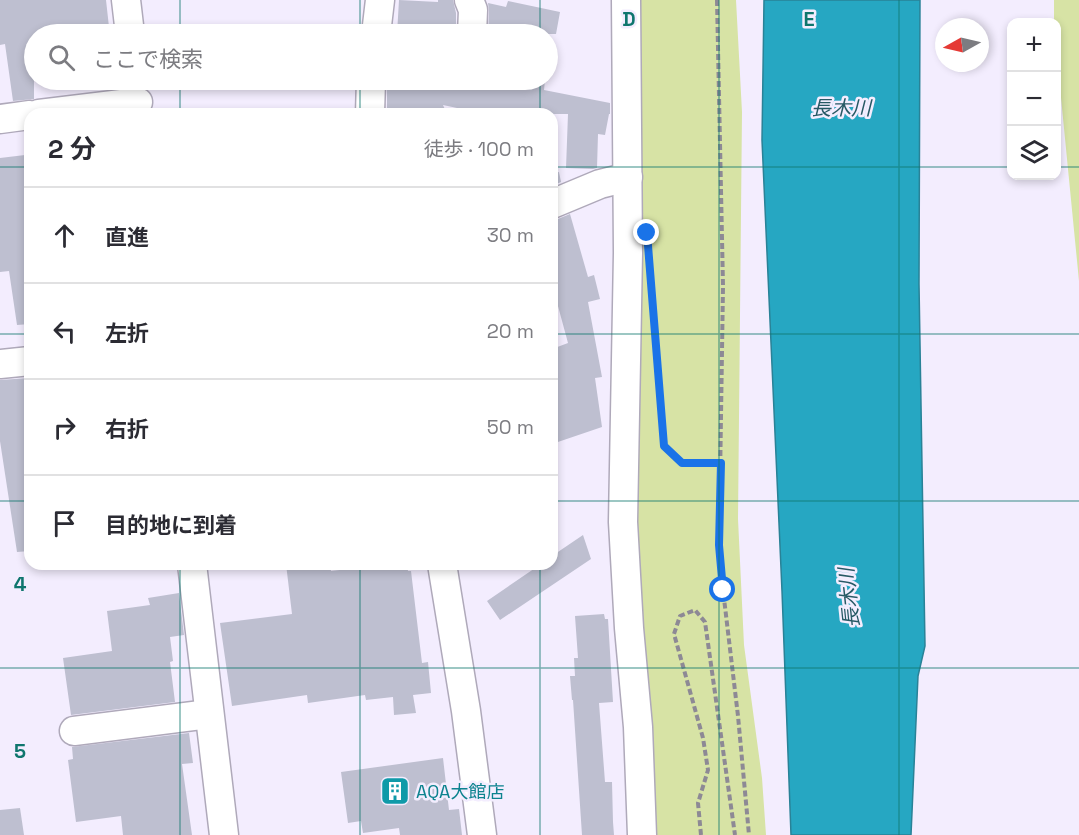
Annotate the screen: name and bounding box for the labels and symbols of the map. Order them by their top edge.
text: D [622,6,636,32]
text: E [803,6,815,32]
north arrow [935,18,989,72]
water label: 長木川 [811,95,873,121]
route end [633,219,659,245]
water label: 長木川 [833,565,865,629]
text: 4 [14,571,27,597]
route start [709,576,735,602]
text: 5 [14,738,26,764]
building icon: AQA大館店 [379,775,411,807]
place label: AQA大館店 [416,780,504,803]

